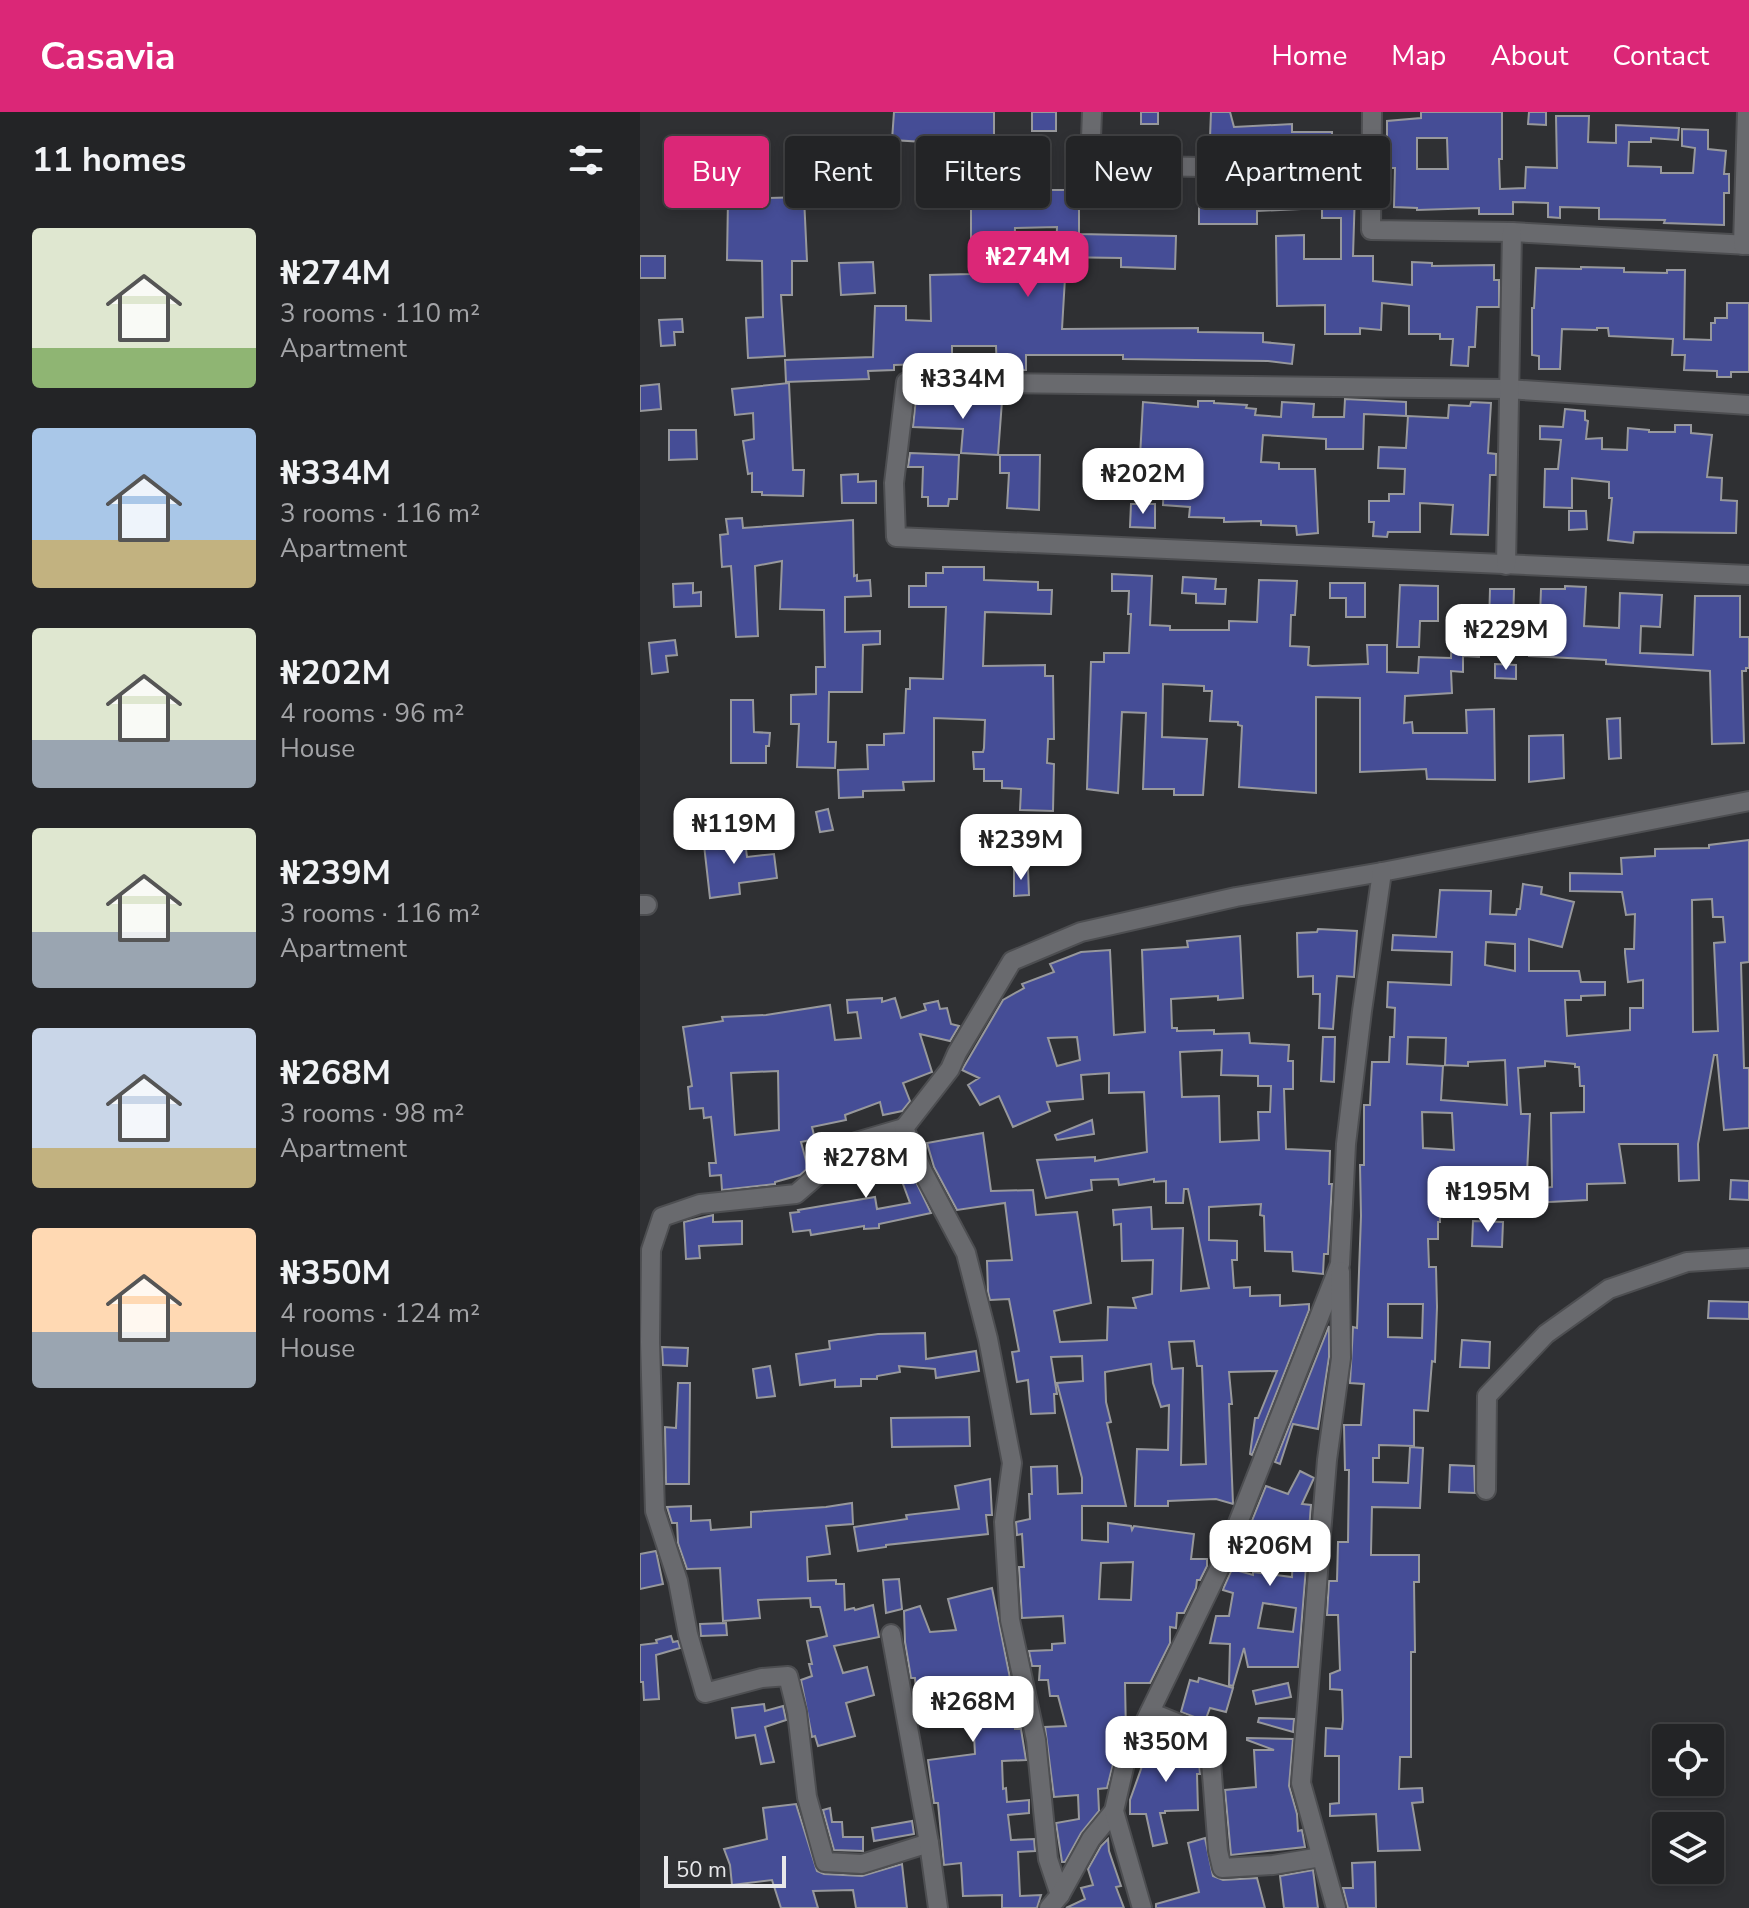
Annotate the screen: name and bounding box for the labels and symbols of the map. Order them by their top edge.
pin: ₦274M [972,231,1084,299]
pin: ₦334M [907,353,1019,421]
pin: ₦202M [1087,448,1199,516]
pin: ₦229M [1450,604,1562,672]
pin: ₦119M [678,798,790,866]
pin: ₦239M [965,814,1077,882]
pin: ₦278M [810,1132,922,1200]
pin: ₦195M [1432,1166,1544,1234]
pin: ₦206M [1214,1520,1326,1588]
pin: ₦268M [917,1676,1029,1744]
pin: ₦350M [1110,1716,1222,1784]
scale bar [664,1852,786,1888]

